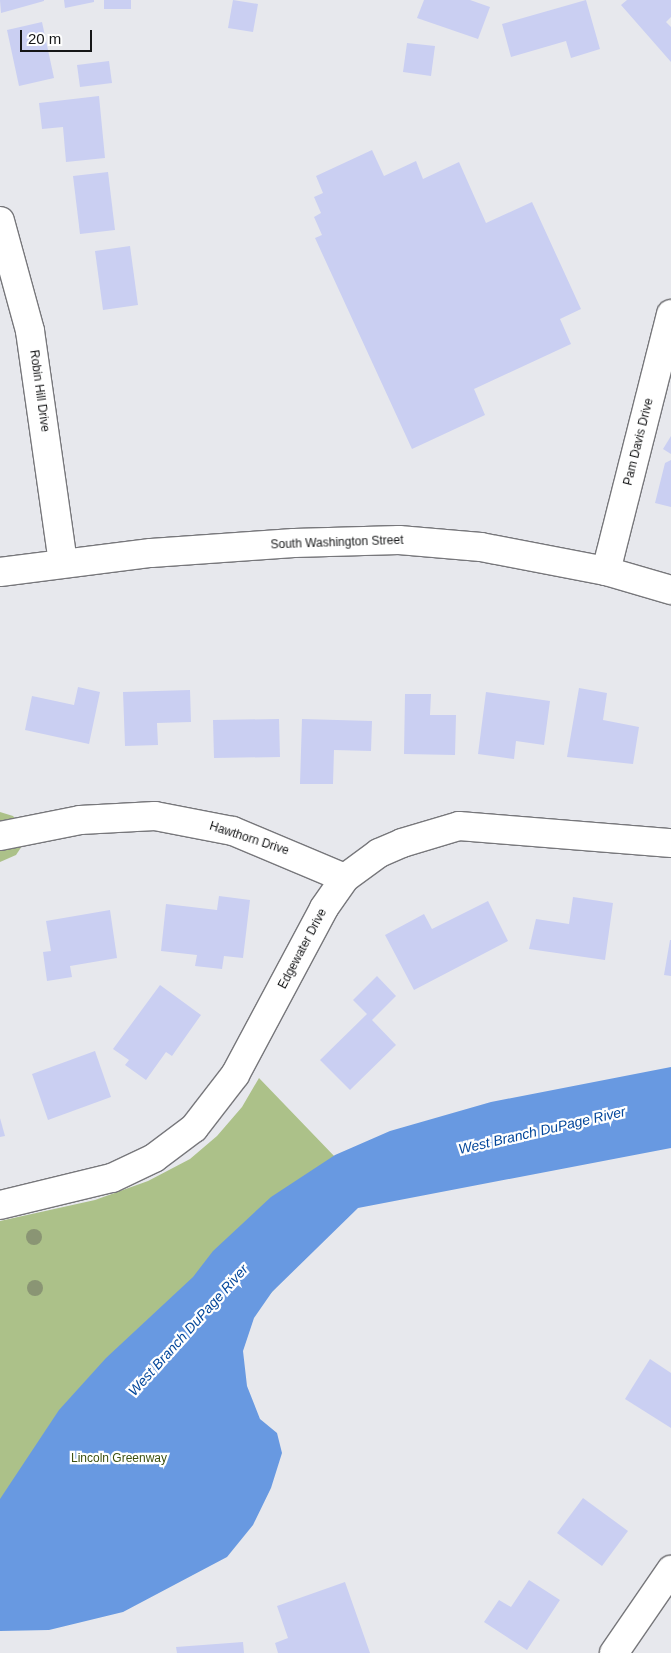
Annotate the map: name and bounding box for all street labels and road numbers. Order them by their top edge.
street label: Robin Hill Drive [26,349,52,433]
street label: Pam Davis Drive [621,397,657,487]
street label: South Washington Street [270,533,404,553]
street label: Hawthorn Drive [207,819,291,859]
street label: Edgewater Drive [276,906,330,992]

